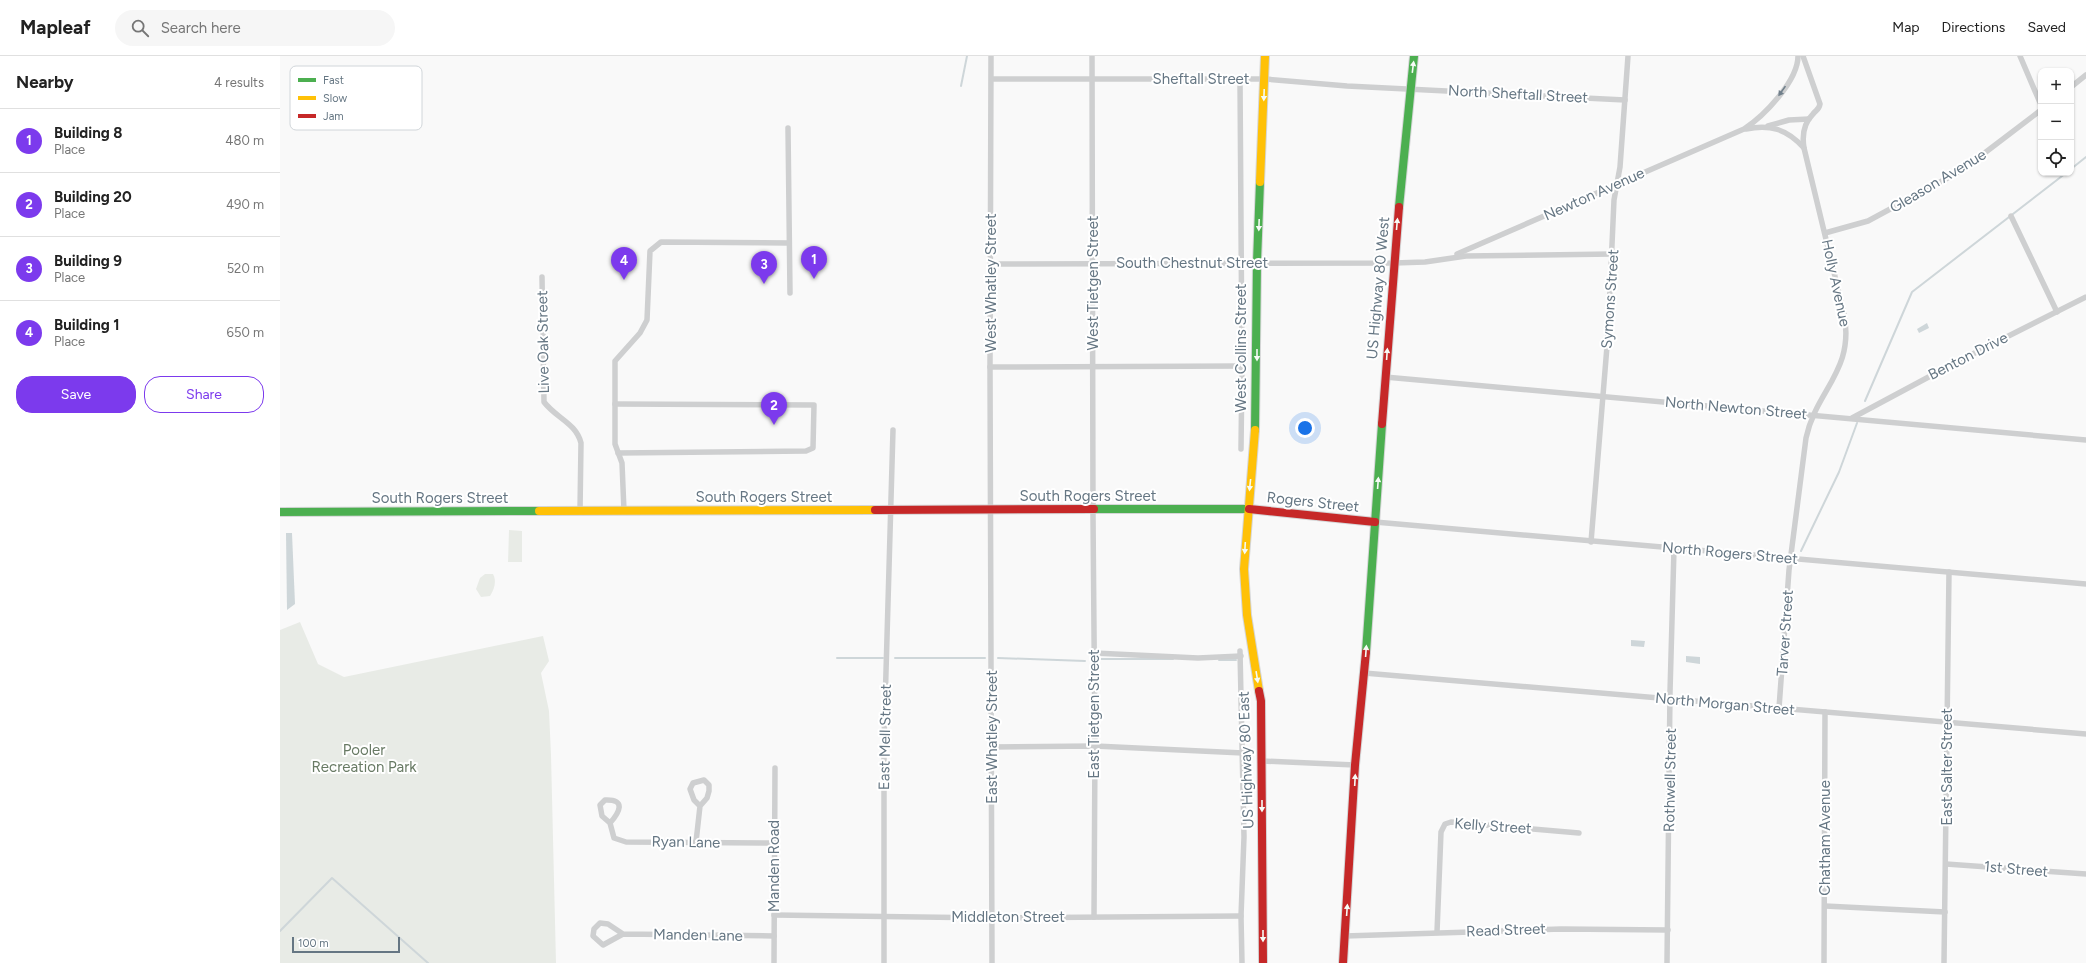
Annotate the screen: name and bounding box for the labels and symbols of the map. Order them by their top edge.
one-way arrow [1410,61,1416,73]
legend [290,66,422,130]
street label: Sheftall Street [1153,70,1250,88]
text: Fast [323,74,344,87]
street label: North Sheftall Street [1448,81,1589,107]
one-way arrow [1778,85,1786,96]
one-way arrow [1261,89,1268,101]
text: Slow [323,92,347,105]
text: Jam [323,110,344,123]
street label: Gleason Avenue [1887,145,1989,217]
street label: Newton Avenue [1541,164,1647,224]
street label: West Whatley Street [982,213,1000,353]
street label: West Tietgen Street [1084,215,1102,351]
street label: US Highway 80 West [1363,216,1393,360]
one-way arrow [1394,218,1401,230]
one-way arrow [1256,219,1262,232]
street label: Holly Avenue [1818,238,1854,328]
pin: 1 [801,246,827,279]
pin: 4 [611,247,637,280]
street label: Symons Street [1598,248,1622,349]
pin: 3 [751,251,777,284]
street label: South Chestnut Street [1116,254,1268,272]
street label: West Collins Street [1232,283,1250,413]
street label: Live Oak Street [533,290,553,394]
street label: Benton Drive [1925,328,2011,384]
one-way arrow [1383,348,1390,360]
one-way arrow [1254,349,1260,362]
pin: 2 [761,392,787,425]
street label: North Newton Street [1664,393,1808,423]
your location [1295,418,1315,438]
one-way arrow [1374,477,1381,489]
one-way arrow [1247,478,1253,491]
street label: South Rogers Street [1020,487,1157,505]
street label: South Rogers Street [696,488,833,506]
street label: Rogers Street [1266,488,1360,516]
street label: South Rogers Street [372,489,509,507]
street label: North Rogers Street [1661,538,1799,568]
one-way arrow [1242,542,1249,554]
street label: Tarver Street [1773,589,1797,677]
one-way arrow [1363,644,1369,657]
street label: East Tietgen Street [1085,649,1103,779]
street label: East Whatley Street [983,670,1001,804]
one-way arrow [1254,671,1260,683]
street label: East Mell Street [875,683,895,790]
street label: North Morgan Street [1654,689,1796,719]
street label: US Highway 80 East [1235,691,1257,829]
street label: East Salter Street [1938,708,1956,826]
street label: Rothwell Street [1660,727,1680,832]
park label: Pooler Recreation Park [311,741,417,776]
one-way arrow [1351,774,1358,786]
street label: Chatham Avenue [1816,780,1834,896]
one-way arrow [1259,800,1265,813]
street label: Kelly Street [1454,814,1533,838]
street label: Manden Road [765,820,783,912]
street label: Ryan Lane [651,832,721,852]
street label: 1st Street [1983,857,2049,881]
one-way arrow [1343,904,1350,916]
street label: Middleton Street [951,908,1065,926]
street label: Read Street [1466,920,1546,940]
street label: Manden Lane [653,925,743,945]
one-way arrow [1260,930,1266,943]
scale bar [292,935,400,954]

